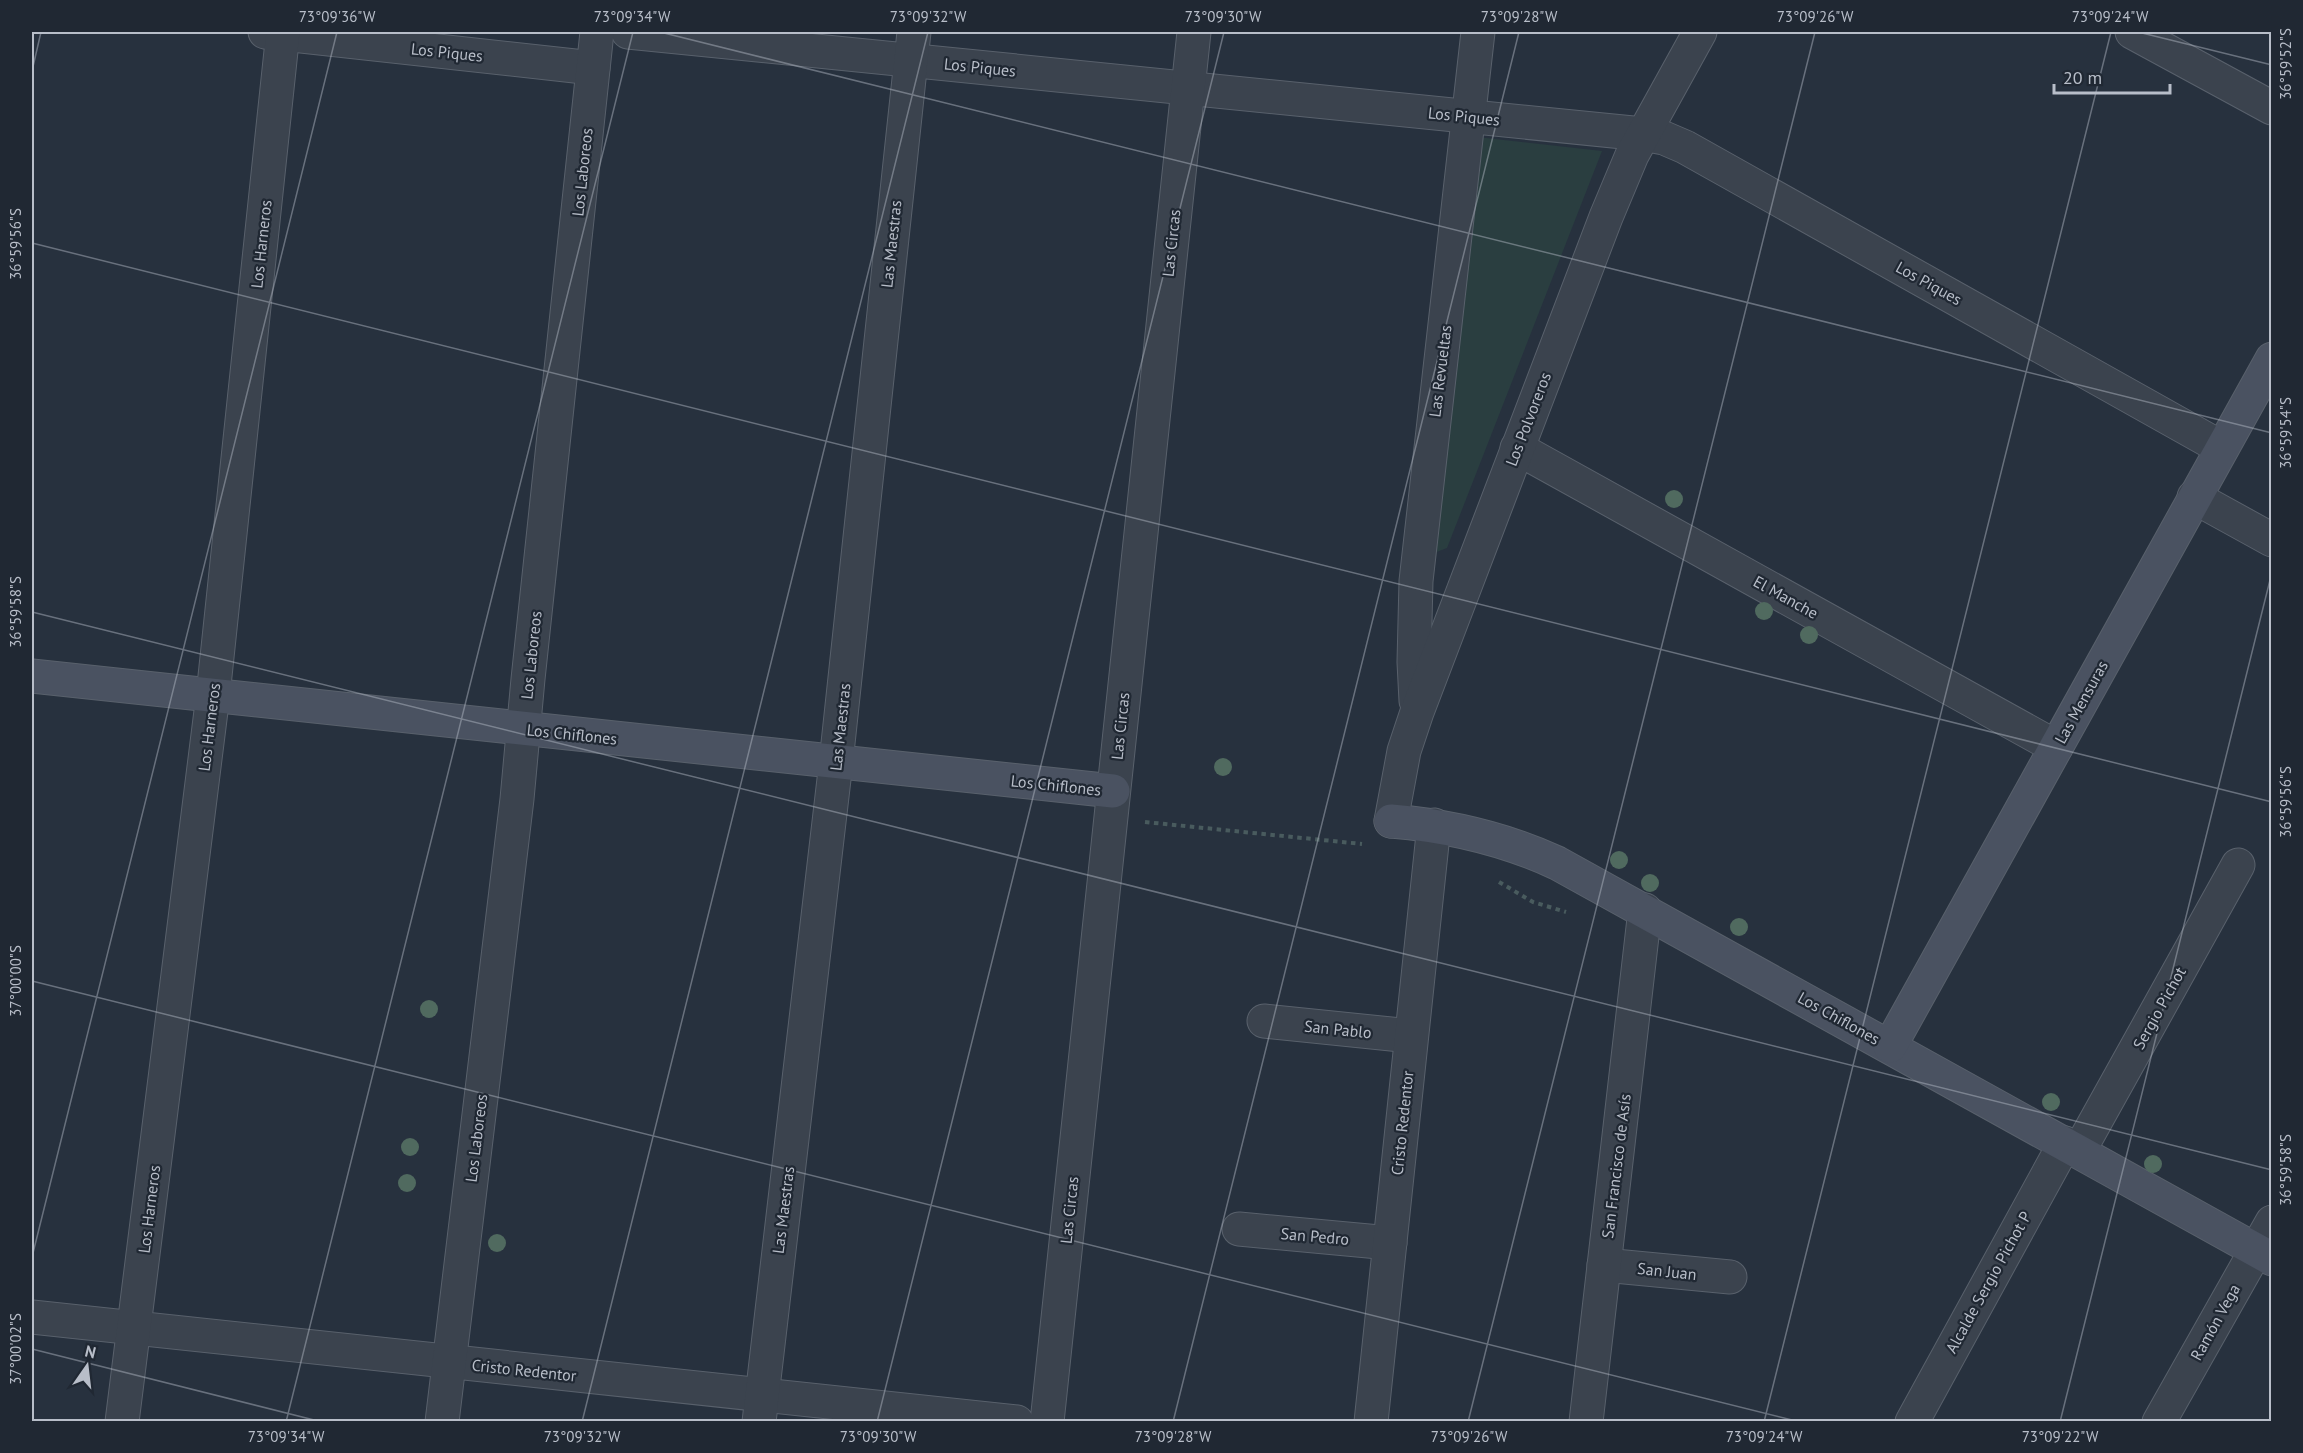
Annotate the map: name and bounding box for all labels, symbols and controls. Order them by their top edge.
text: 73°09'36"W [299,7,376,26]
text: 73°09'34"W [594,7,671,26]
text: 73°09'32"W [890,7,967,26]
text: 73°09'30"W [1185,7,1262,26]
text: 73°09'28"W [1481,7,1558,26]
text: 73°09'26"W [1777,7,1854,26]
text: 73°09'24"W [2072,7,2149,26]
text: 36°59'52"S [2276,28,2295,100]
street label: Los Piques [410,38,484,66]
street label: Los Piques [943,53,1017,81]
scale bar [2054,57,2170,95]
text: 20 m [2063,66,2102,89]
street label: Los Piques [1427,102,1501,130]
street label: Los Laboreos [567,127,597,217]
street label: Los Harneros [246,199,276,289]
street label: Las Maestras [876,199,906,289]
text: 36°59'56"S [6,208,25,280]
street label: Las Circas [1158,208,1185,278]
street label: Los Piques [1893,257,1966,309]
street label: Las Revueltas [1424,324,1456,418]
street label: Los Polvoreros [1501,369,1555,469]
text: 36°59'54"S [2276,397,2295,469]
street label: El Manche [1750,571,1822,623]
text: 36°59'58"S [6,576,25,648]
street label: Los Laboreos [516,610,546,700]
street label: Las Mensuras [2050,657,2112,747]
street label: Los Harneros [194,682,224,772]
street label: Las Maestras [825,682,855,772]
street label: Las Circas [1107,691,1134,761]
street label: Los Chiflones [526,719,618,749]
text: 36°59'56"S [2276,766,2295,838]
street label: Los Chiflones [1010,770,1102,800]
text: 37°00'00"S [6,945,25,1017]
street label: Sergio Pichot [2128,963,2190,1053]
street label: Los Chiflones [1795,987,1884,1049]
street label: San Pablo [1303,1016,1373,1042]
street label: Cristo Redentor [1387,1069,1417,1176]
street label: Los Laboreos [461,1092,491,1183]
street label: San Francisco de Asís [1597,1092,1635,1239]
text: 36°59'58"S [2276,1134,2295,1206]
street label: Los Harneros [134,1164,164,1254]
street label: Las Maestras [768,1165,798,1255]
street label: Las Circas [1056,1175,1083,1245]
street label: Alcalde Sergio Pichot P [1941,1208,2035,1356]
street label: San Pedro [1280,1223,1350,1249]
street label: San Juan [1636,1258,1698,1284]
street label: Ramón Vega [2186,1280,2244,1364]
text: 37°00'02"S [6,1313,25,1385]
north arrow [57,1336,117,1396]
text: N [83,1340,98,1362]
street label: Cristo Redentor [471,1355,578,1385]
text: 73°09'34"W [248,1427,325,1446]
text: 73°09'32"W [544,1427,621,1446]
text: 73°09'30"W [840,1427,917,1446]
text: 73°09'28"W [1135,1427,1212,1446]
text: 73°09'26"W [1431,1427,1508,1446]
text: 73°09'24"W [1726,1427,1803,1446]
text: 73°09'22"W [2022,1427,2099,1446]

